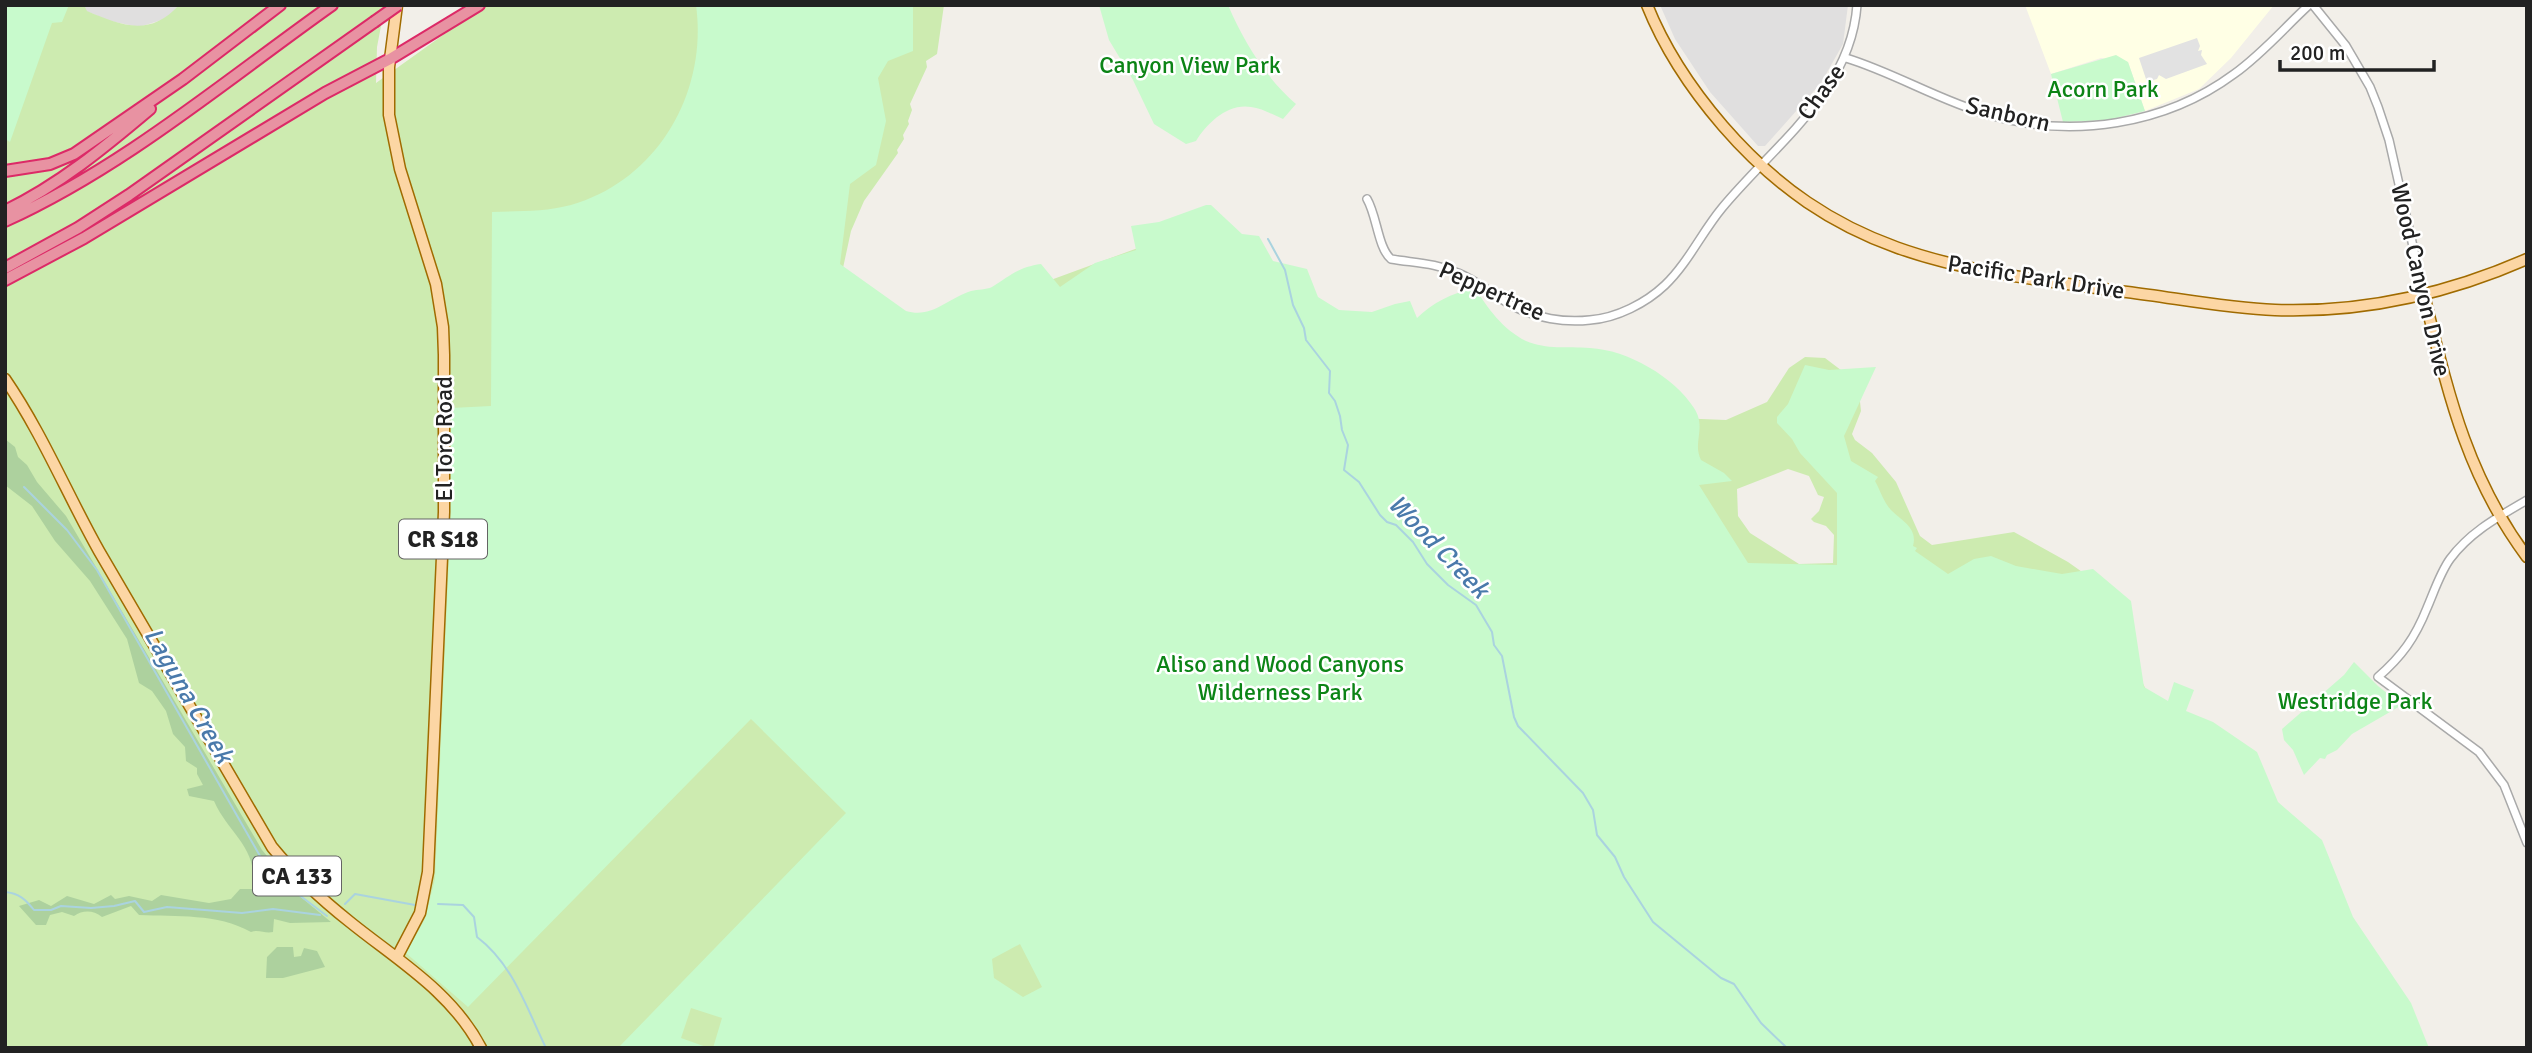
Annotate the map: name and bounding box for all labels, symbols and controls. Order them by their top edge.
scale bar [2280,28,2434,72]
text: 200 m [2290,40,2345,66]
park label: Canyon View Park [1099,50,1281,80]
street label: Chase [1791,58,1851,126]
park label: Acorn Park [2047,74,2159,104]
street label: Sanborn [1963,90,2053,138]
street label: Wood Canyon Drive [2384,181,2458,379]
street label: Pacific Park Drive [1945,248,2127,306]
street label: Peppertree [1434,254,1550,328]
street label: El Toro Road [429,376,459,502]
water label: Wood Creek [1381,488,1497,607]
road number: CR S18 [399,520,487,558]
water label: Laguna Creek [136,622,241,771]
park label: Aliso and Wood Canyons Wilderness Park [1156,649,1404,707]
park label: Westridge Park [2278,686,2432,716]
road number: CA 133 [253,856,341,896]

